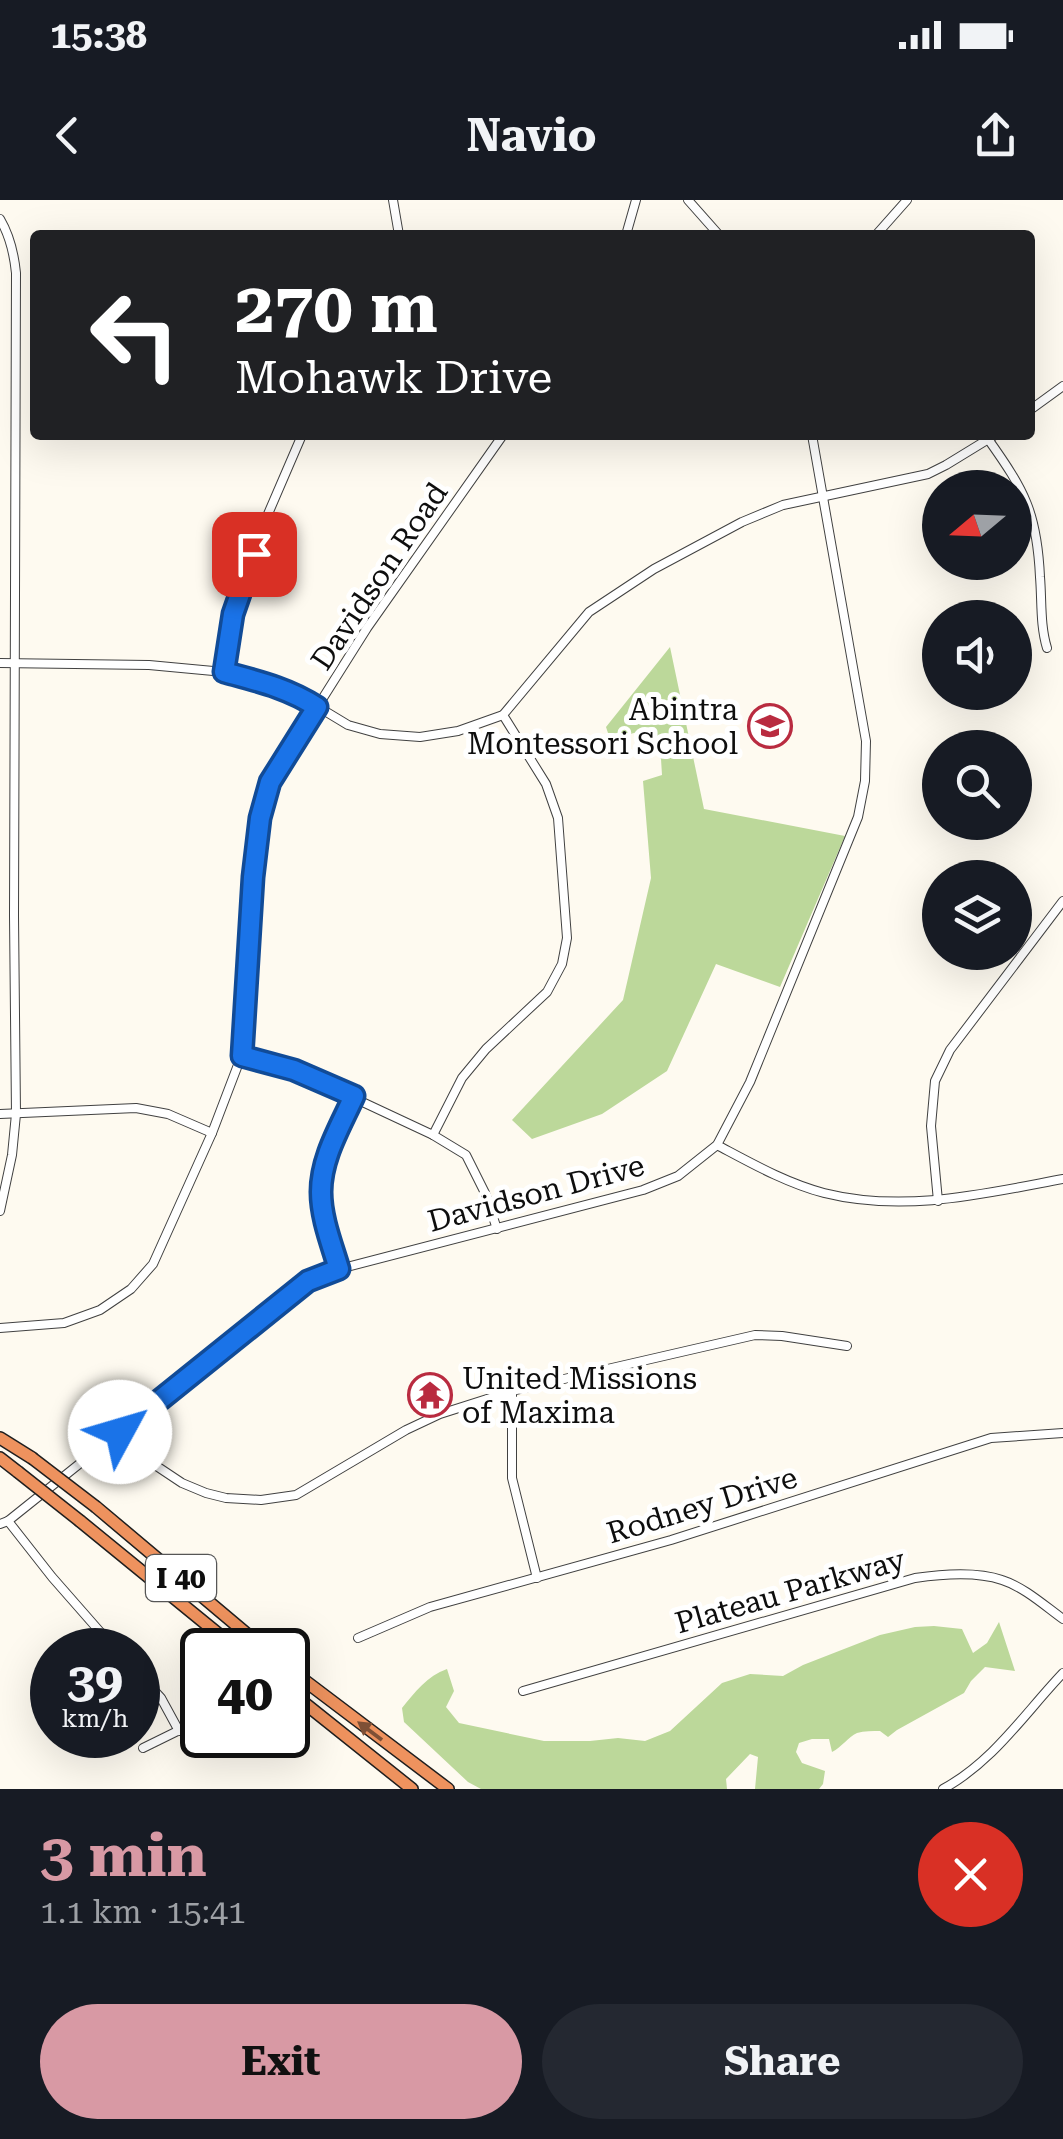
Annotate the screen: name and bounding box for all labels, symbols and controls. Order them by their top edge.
text: 15:38 [50,13,147,57]
icon: back [40,108,95,163]
icon: share [968,108,1023,163]
text: Navio [466,109,597,162]
text: 270 m [235,267,438,349]
icon: left [70,270,200,400]
text: Mohawk Drive [235,351,552,404]
north arrow [922,470,1032,580]
map controls [922,470,1032,970]
street label: Davidson Road [304,476,454,676]
pin [212,512,297,597]
icon: arrive [227,527,282,582]
button: sound [922,600,1032,710]
place label: Abintra Montessori School [467,692,738,761]
school or university icon: Abintra Montessori School [747,703,793,749]
button: search [922,730,1032,840]
button: layers [922,860,1032,970]
street label: Davidson Drive [424,1147,648,1239]
place label: United Missions of Maxima [462,1361,697,1430]
temple icon: United Missions of Maxima [407,1372,453,1418]
position arrow [68,1380,172,1484]
street label: Rodney Drive [603,1459,801,1551]
street label: Plateau Parkway [671,1541,909,1641]
road number: I 40 [146,1555,216,1601]
speed limit sign: 40 [180,1628,310,1758]
text: 39 [67,1652,123,1710]
text: km/h [62,1704,128,1733]
one-way arrow [357,1721,383,1742]
text: 3 min [40,1820,207,1891]
button: close [918,1822,1023,1927]
text: 1.1 km · 15:41 [40,1893,246,1931]
button: Exit [40,2004,522,2119]
button: Share [542,2004,1023,2119]

